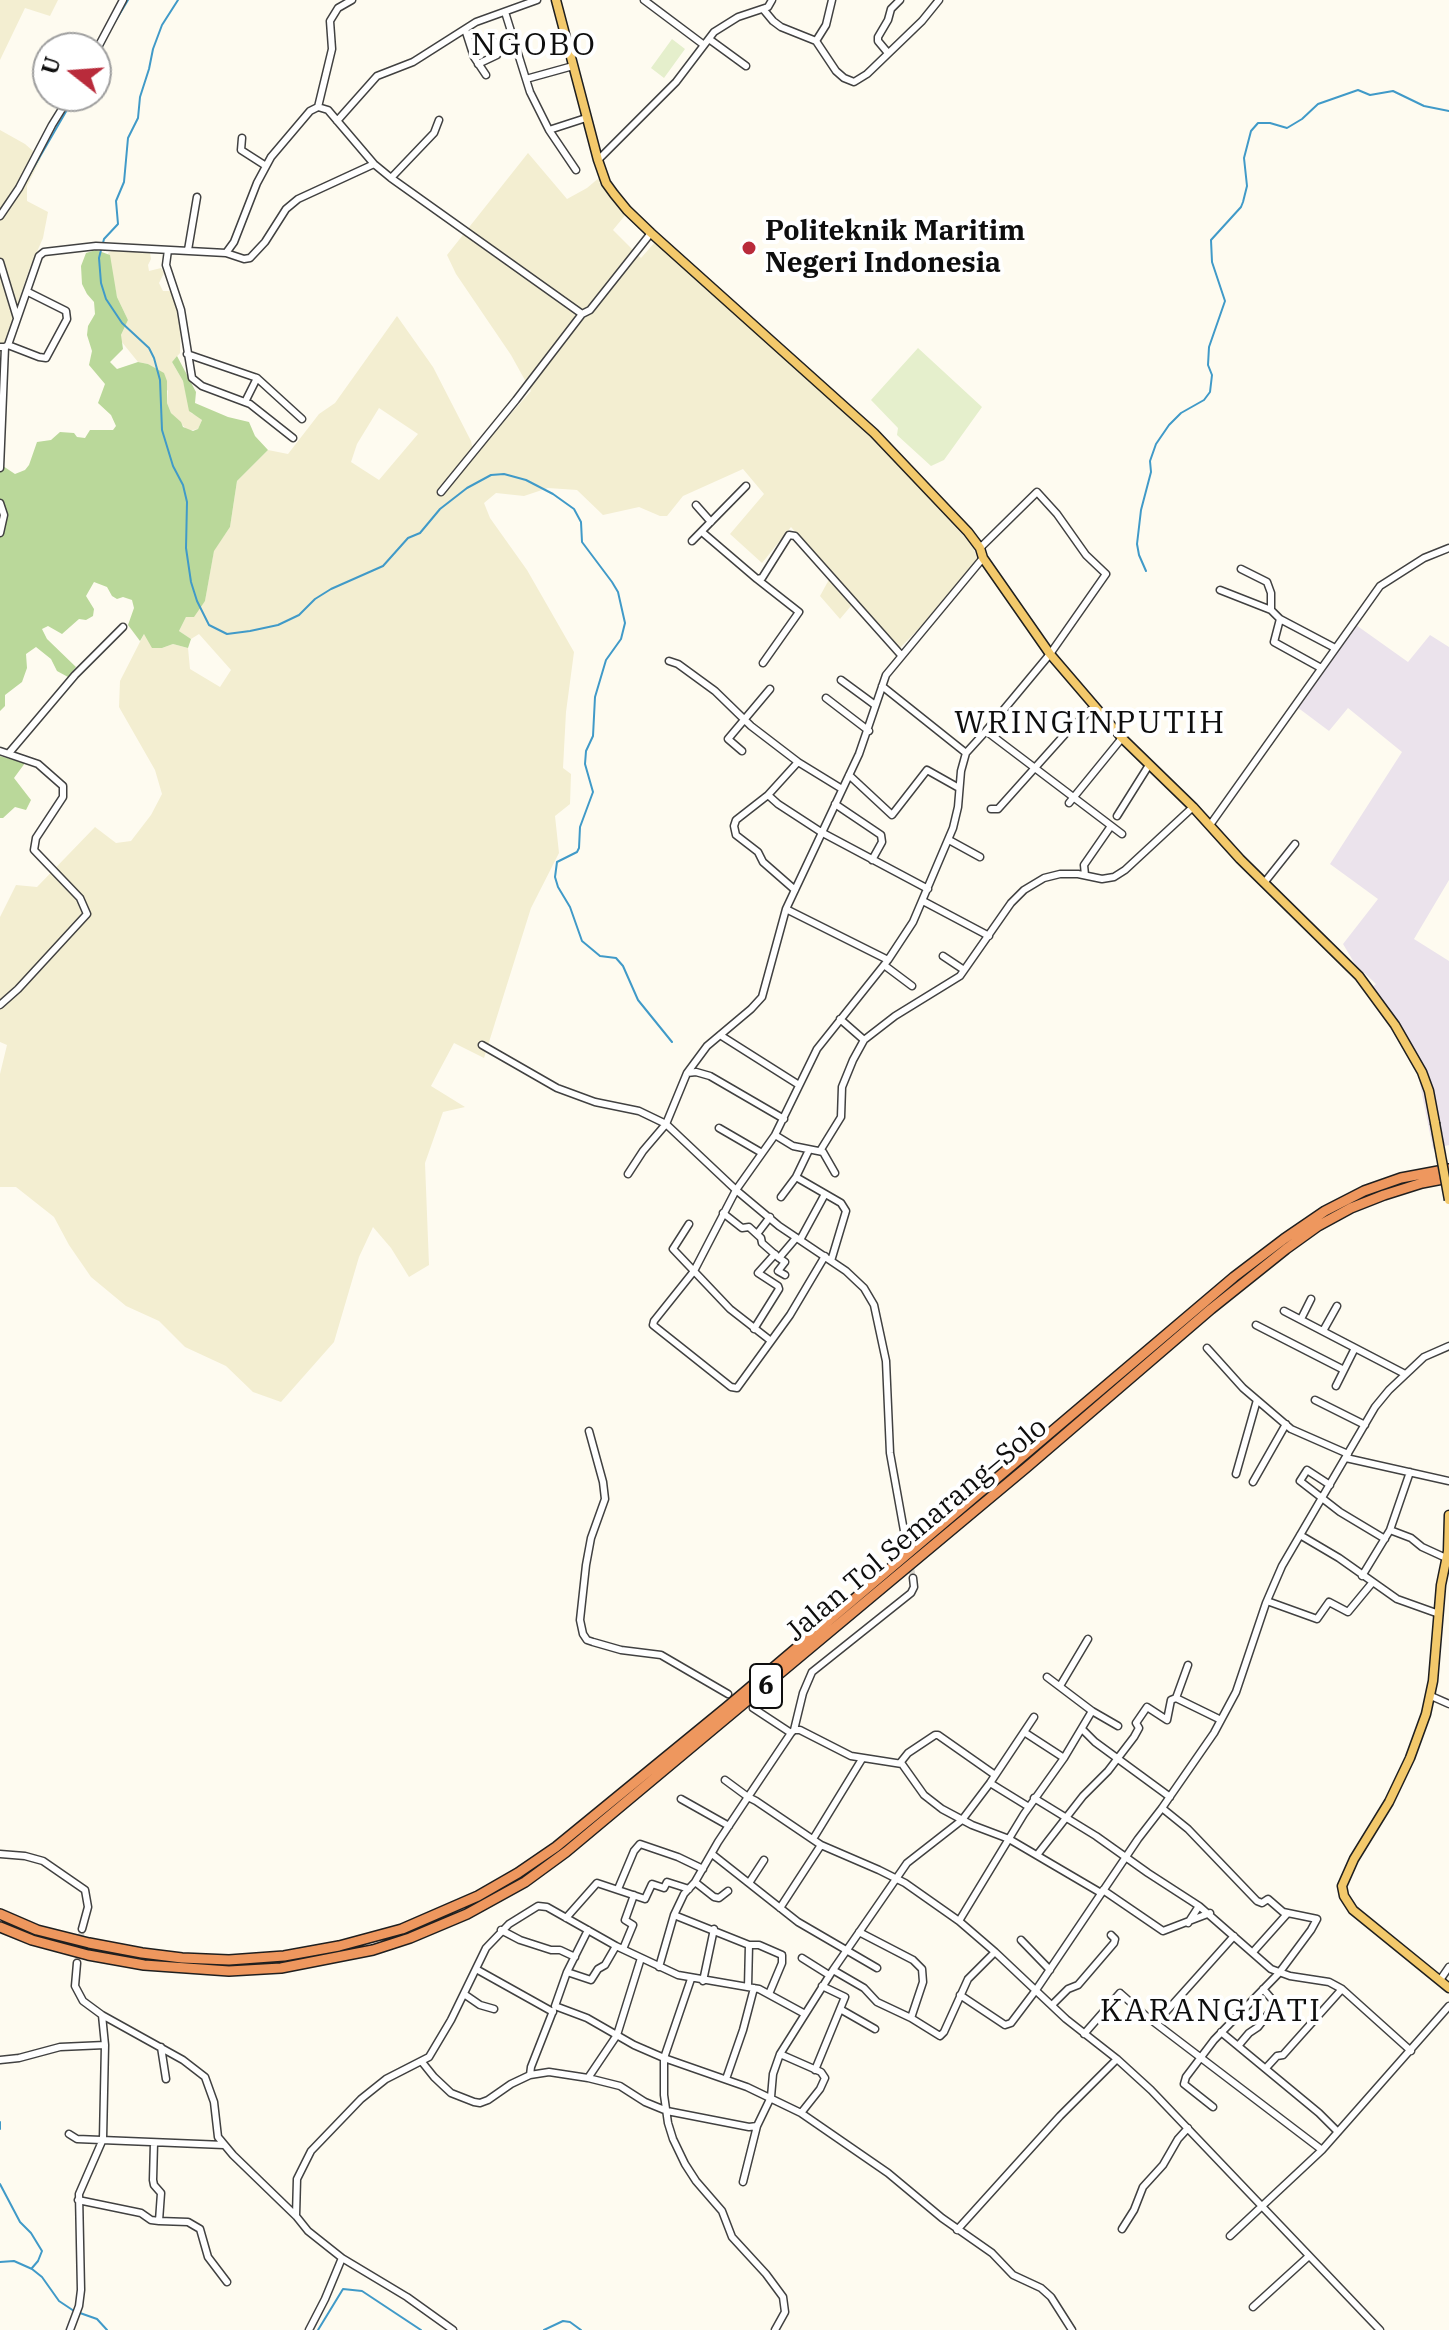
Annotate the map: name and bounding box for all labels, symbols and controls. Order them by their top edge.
district label: NGOBO [471,27,597,65]
north arrow [32,32,112,112]
text: U [34,53,67,78]
place label: Politeknik Maritim Negeri Indonesia [765,215,1025,281]
marker: Politeknik Maritim Negeri Indonesia [740,239,758,257]
district label: WRINGINPUTIH [954,705,1226,743]
street label: Jalan Tol Semarang–Solo [780,1411,1054,1649]
road number: 6 [750,1664,782,1708]
district label: KARANGJATI [1100,1993,1322,2031]

